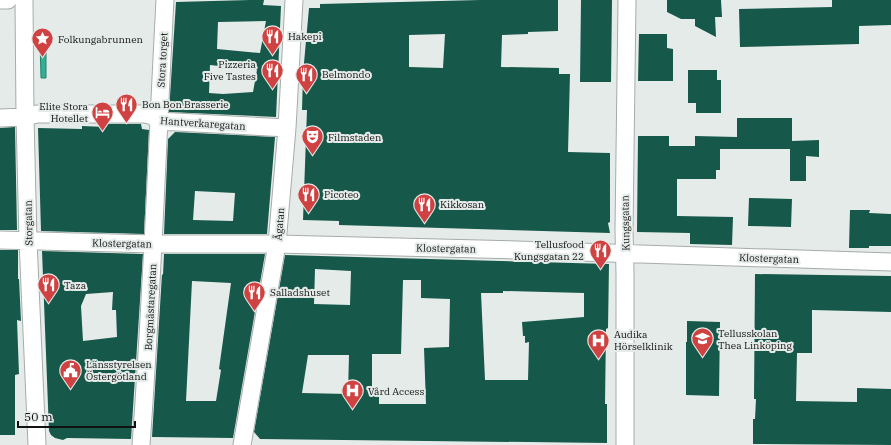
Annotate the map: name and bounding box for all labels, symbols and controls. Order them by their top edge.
restaurant icon: Hakepi [260,23,286,56]
place icon: Folkungabrunnen [30,26,56,59]
place label: Hakepi [288,30,322,43]
street label: Stora torget [155,32,170,88]
place label: Folkungabrunnen [58,33,144,46]
restaurant icon: Pizzeria Five Tastes [259,57,285,90]
place label: Pizzeria Five Tastes [204,58,257,83]
restaurant icon: Belmondo [294,61,320,94]
place label: Belmondo [322,68,371,81]
restaurant icon: Bon Bon Brasserie [113,91,139,124]
place label: Bon Bon Brasserie [142,98,229,111]
hotel icon: Elite Stora Hotellet [90,99,116,132]
place label: Elite Stora Hotellet [39,100,89,125]
street label: Hantverkaregatan [160,114,247,133]
theatre icon: Filmstaden [299,124,325,157]
place label: Filmstaden [328,131,382,144]
restaurant icon: Picoteo [296,181,322,214]
place label: Picoteo [324,188,359,201]
restaurant icon: Kikkosan [412,191,438,224]
street label: Kungsgatan [619,194,632,251]
place label: Kikkosan [440,198,485,211]
street label: Storgatan [22,199,35,246]
street label: Ågatan [272,206,287,241]
street label: Klostergatan [92,236,153,251]
restaurant icon: Tellusfood Kungsgatan 22 [587,237,613,270]
place label: Tellusfood Kungsgatan 22 [514,238,584,263]
street label: Klostergatan [416,241,477,256]
street label: Klostergatan [739,251,800,266]
street label: Borgmästaregatan [142,263,159,351]
restaurant icon: Taza [35,272,61,305]
place label: Taza [64,279,87,292]
restaurant icon: Salladshuset [241,279,267,312]
place label: Salladshuset [270,286,330,299]
school or university icon: Tellusskolan Thea Linköping [690,326,716,359]
hospital icon: Audika Hörselklinik [586,327,612,360]
place label: Tellusskolan Thea Linköping [718,327,792,352]
place label: Audika Hörselklinik [614,328,673,353]
public building icon: Länsstyrelsen Östergötland [57,357,83,390]
place label: Länsstyrelsen Östergötland [86,358,152,383]
hospital icon: Vård Access [339,378,365,411]
place label: Vård Access [368,385,424,398]
scale bar [18,403,135,429]
text: 50 m [24,409,53,424]

